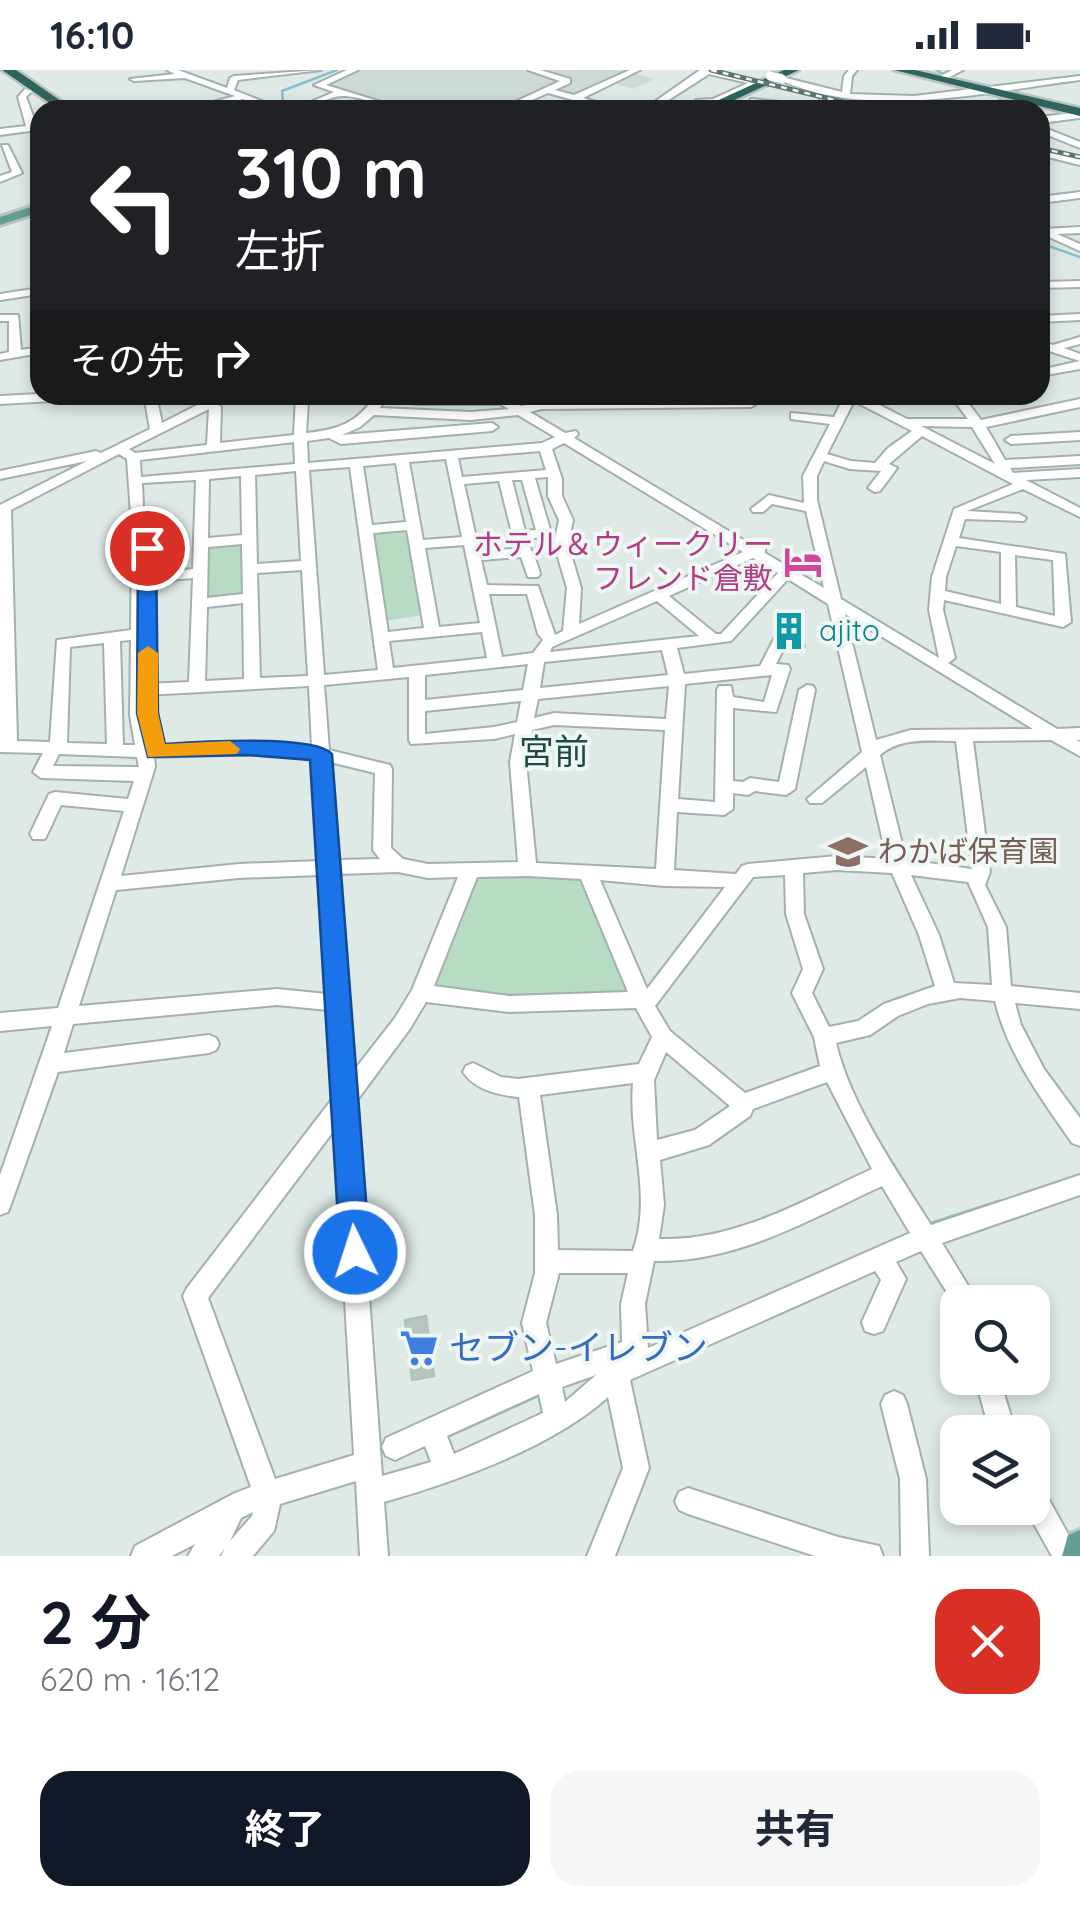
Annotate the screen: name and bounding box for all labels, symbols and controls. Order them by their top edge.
text: 16:10 [50,11,134,59]
text: 310 m [235,128,427,216]
icon: left [70,140,200,270]
text: 左折 [235,222,325,278]
icon: right [204,330,259,385]
text: その先 [70,336,184,384]
pin [105,506,190,591]
icon: arrive [120,521,175,576]
place label: ホテル＆ウィークリー フレンド倉敷 [473,525,773,597]
hotel icon: ホテル＆ウィークリー フレンド倉敷 [782,541,824,583]
building icon: ajito [768,610,810,652]
place label: ajito [819,611,880,649]
district label: 宮前 [519,729,589,773]
school or university icon: わかば保育園 [827,831,869,873]
place label: わかば保育園 [878,832,1058,870]
position arrow [303,1200,407,1304]
map controls [940,1285,1050,1525]
button: search [940,1285,1050,1395]
place label: セブン-イレブン [449,1325,708,1369]
supermarket icon: セブン-イレブン [398,1327,440,1369]
button: layers [940,1415,1050,1525]
text: 2 分 [40,1584,151,1659]
button: close [935,1589,1040,1694]
text: 620 m · 16:12 [40,1659,220,1699]
button: 終了 [40,1771,530,1886]
button: 共有 [550,1771,1040,1886]

